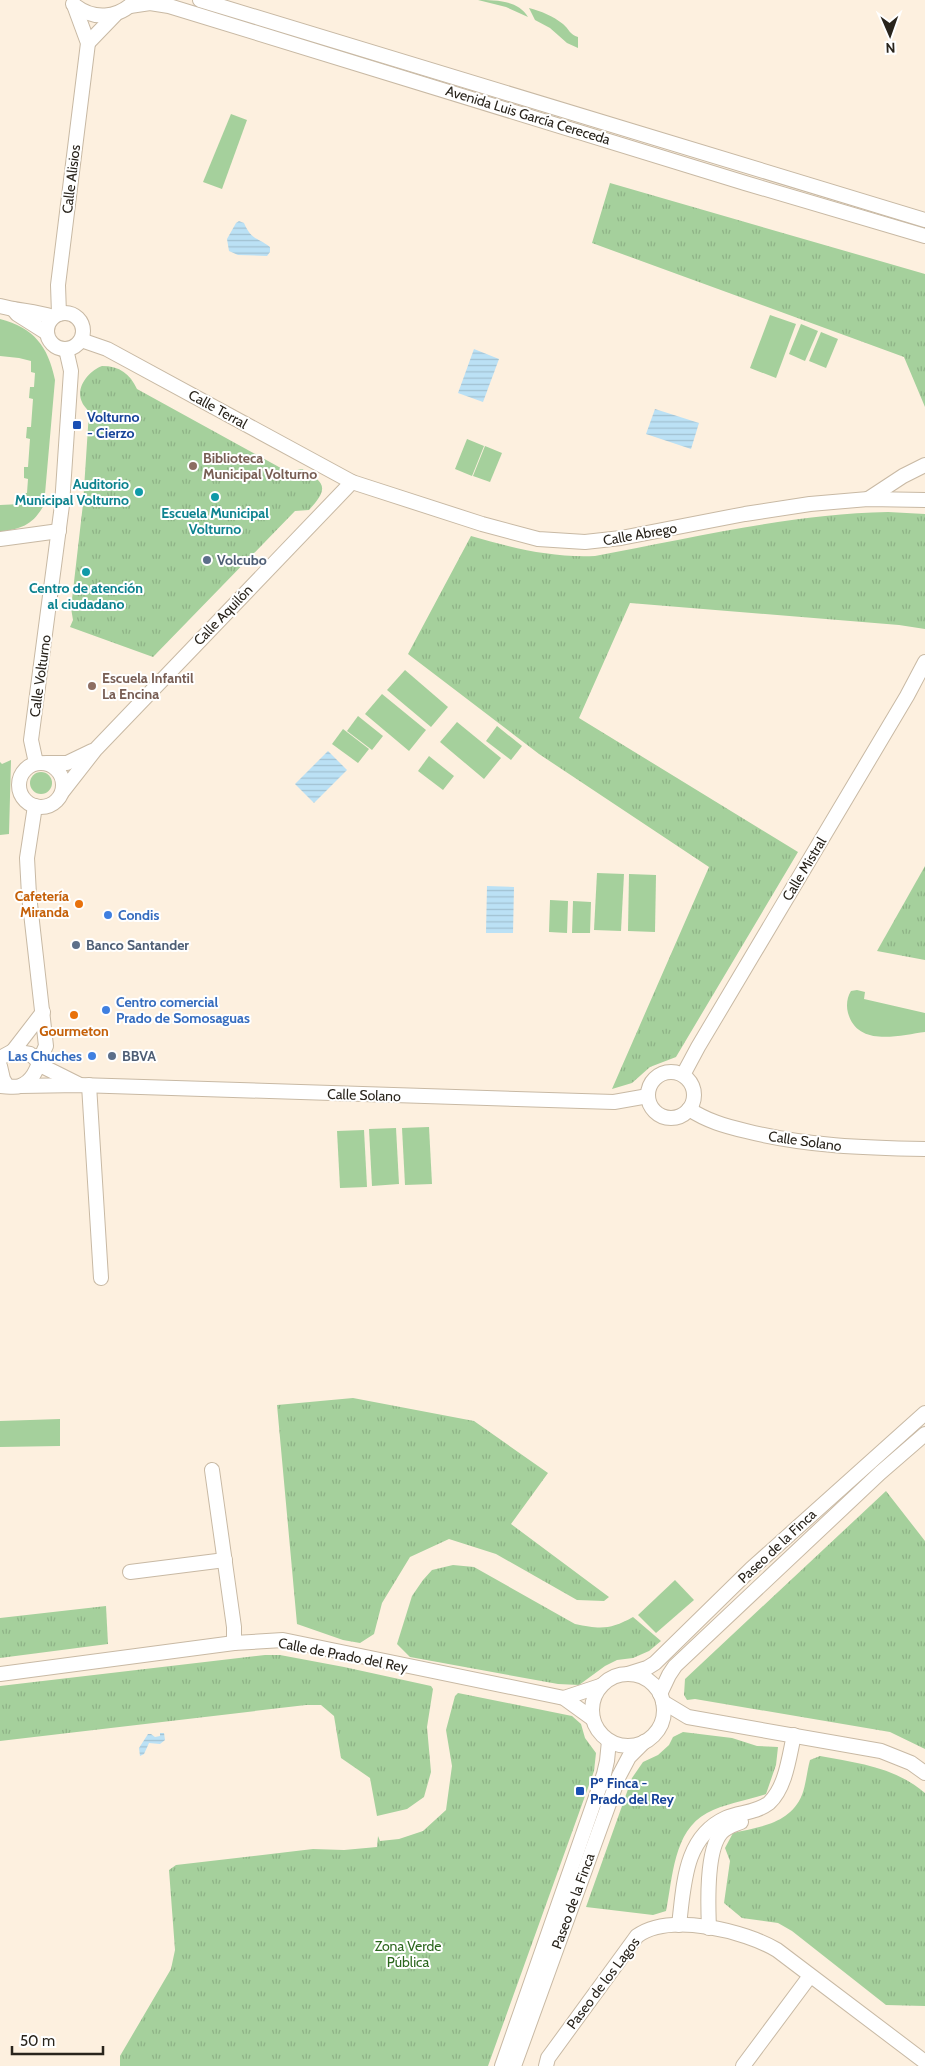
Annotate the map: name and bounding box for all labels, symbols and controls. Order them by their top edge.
north arrow [865,10,915,60]
text: N [885,39,896,57]
street label: Avenida Luis García Cereceda [444,81,613,149]
street label: Calle Alisios [58,143,84,214]
street label: Calle Terral [185,385,251,433]
place label: Volturno - Cierzo [87,408,139,442]
marker: Volturno - Cierzo [71,419,83,431]
place label: Biblioteca Municipal Volturno [203,449,317,483]
marker: Biblioteca Municipal Volturno [187,460,199,472]
place label: Auditorio Municipal Volturno [15,475,129,509]
marker: Auditorio Municipal Volturno [133,486,145,498]
marker: Escuela Municipal Volturno [209,491,221,503]
place label: Escuela Municipal Volturno [161,504,269,538]
street label: Calle Abrego [602,519,679,549]
place label: Volcubo [217,551,267,569]
marker: Volcubo [201,554,213,566]
marker: Centro de atención al ciudadano [80,566,92,578]
place label: Centro de atención al ciudadano [29,579,143,613]
street label: Calle Aquilón [190,581,257,649]
street label: Calle Volturno [25,633,55,718]
place label: Escuela Infantil La Encina [102,669,194,703]
marker: Escuela Infantil La Encina [86,680,98,692]
street label: Calle Mistral [778,833,830,904]
place label: Cafetería Miranda [15,887,69,921]
marker: Cafetería Miranda [73,898,85,910]
place label: Condis [118,906,159,924]
marker: Condis [102,909,114,921]
place label: Banco Santander [86,936,189,954]
marker: Banco Santander [70,939,82,951]
place label: Centro comercial Prado de Somosaguas [116,993,250,1027]
marker: Centro comercial Prado de Somosaguas [100,1004,112,1016]
marker: Gourmeton [68,1009,80,1021]
place label: Gourmeton [39,1022,109,1040]
place label: Las Chuches [8,1047,82,1065]
place label: BBVA [122,1047,156,1065]
marker: Las Chuches [86,1050,98,1062]
marker: BBVA [106,1050,118,1062]
street label: Calle Solano [327,1085,401,1105]
street label: Calle Solano [767,1127,843,1155]
street label: Paseo de la Finca [734,1505,820,1587]
street label: Calle de Prado del Rey [277,1634,409,1676]
place label: Pº Finca - Prado del Rey [590,1774,675,1808]
marker: Pº Finca - Prado del Rey [574,1785,586,1797]
street label: Paseo de la Finca [547,1850,599,1951]
street label: Paseo de los Lagos [563,1933,644,2033]
park label: Zona Verde Pública [375,1937,441,1971]
scale bar [12,2024,104,2056]
text: 50 m [20,2032,55,2050]

